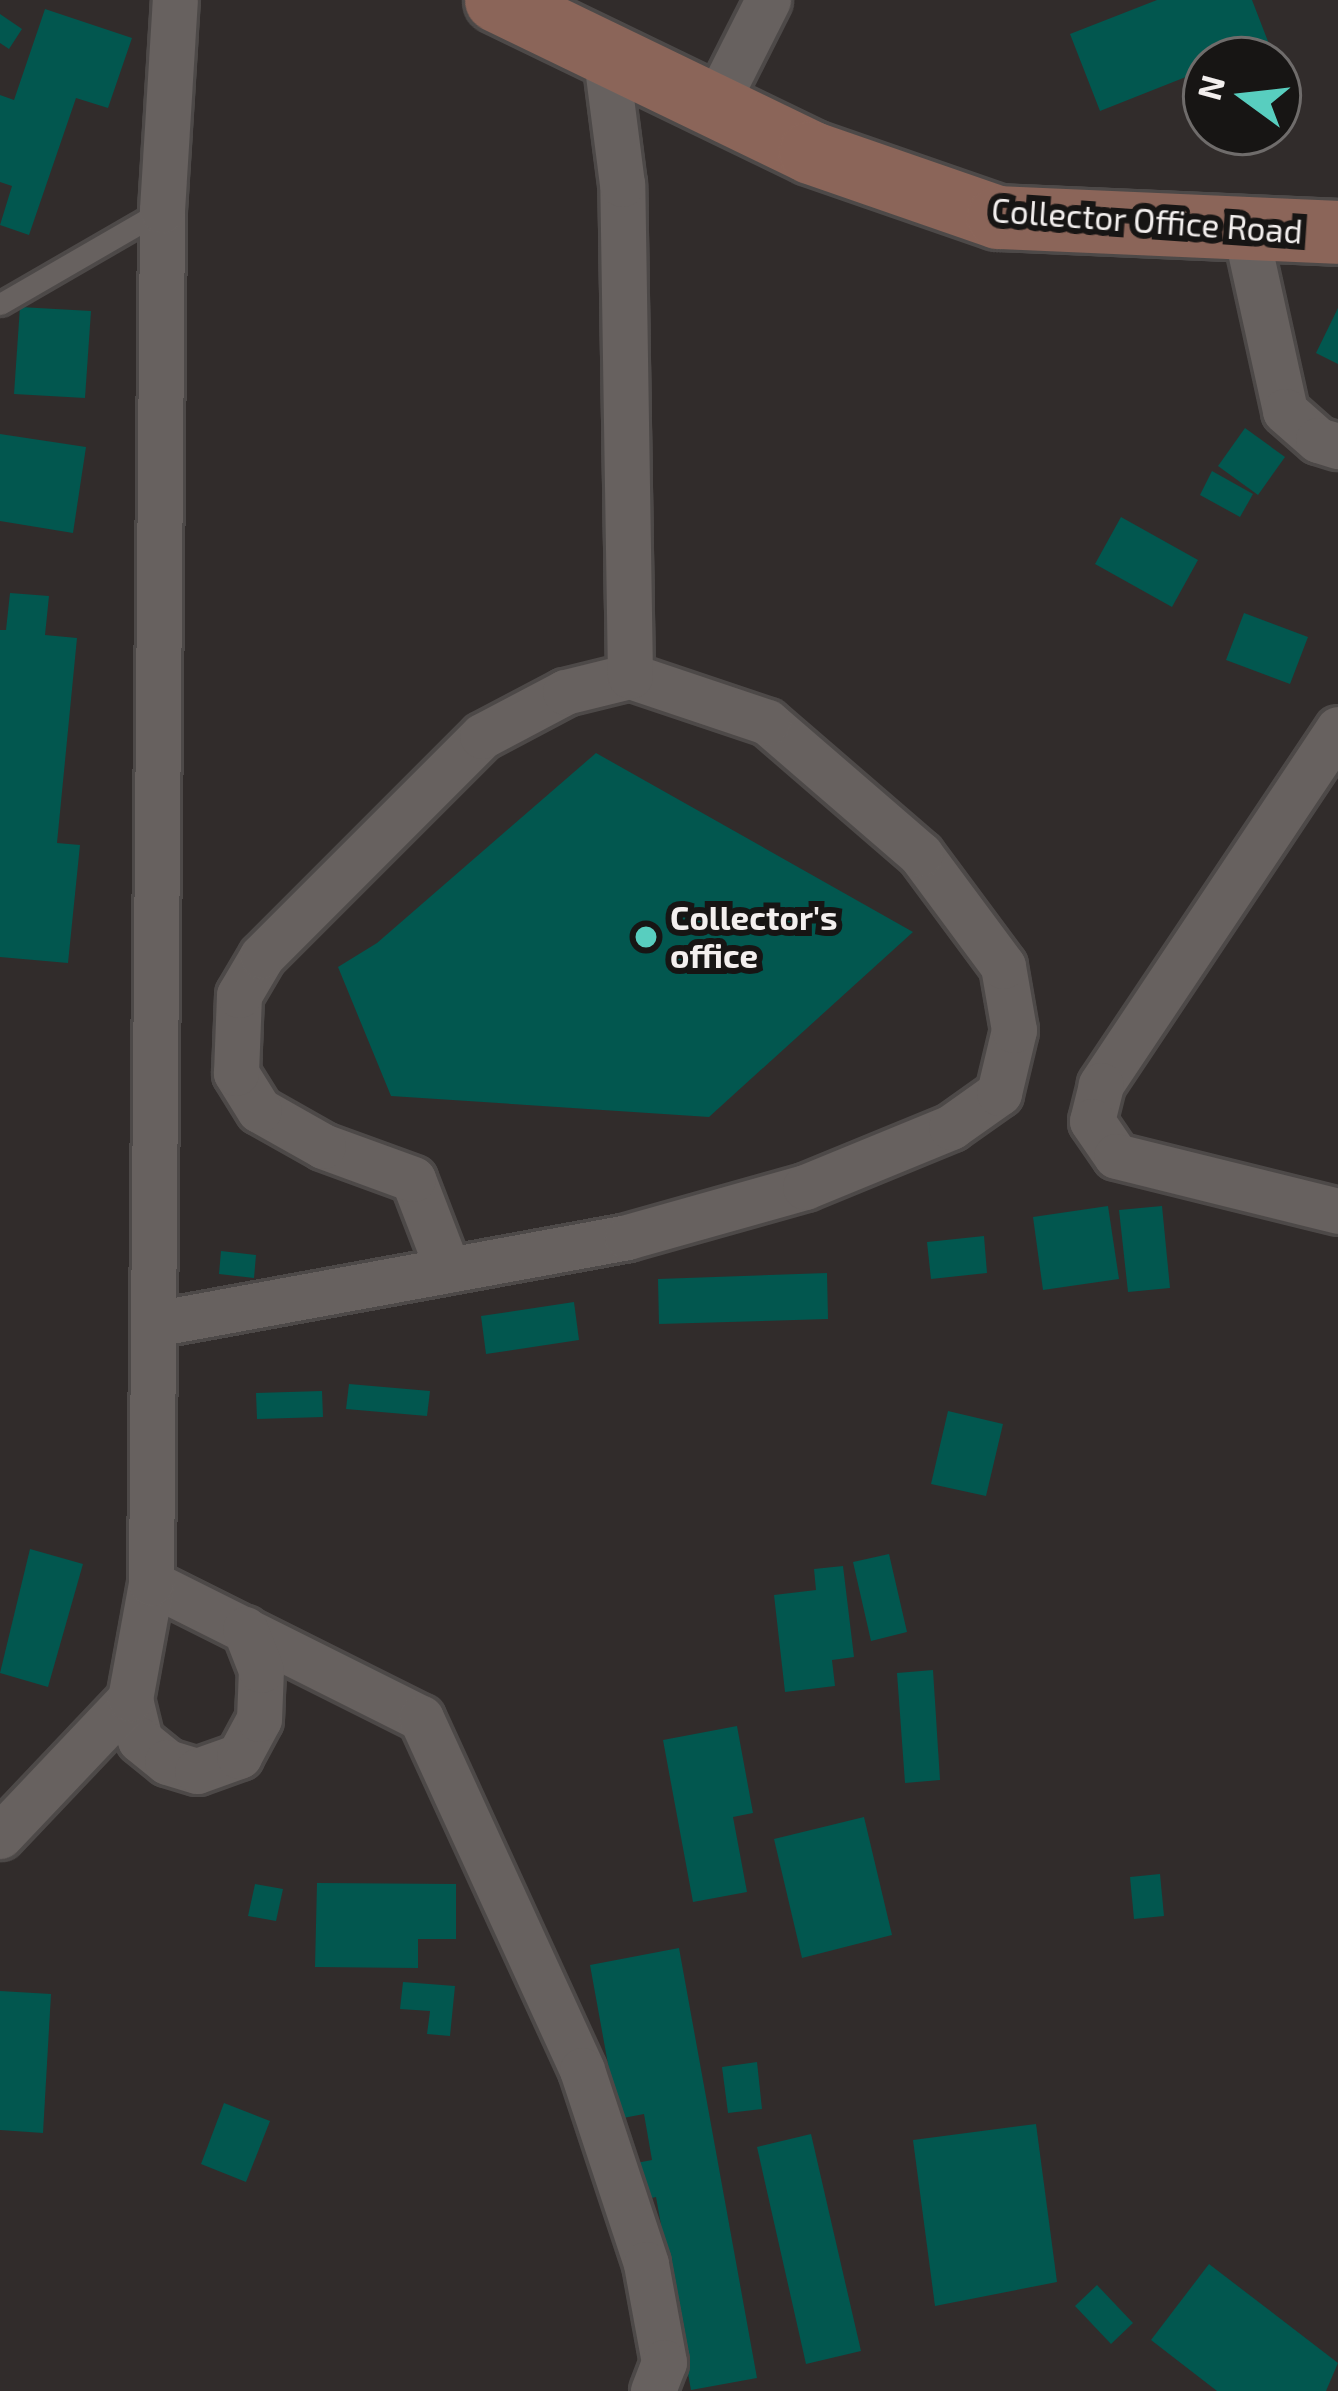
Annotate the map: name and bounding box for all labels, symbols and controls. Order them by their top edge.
north arrow [1182,36,1302,156]
text: N [1188,71,1233,104]
street label: Collector Office Road [990,190,1304,252]
place label: Collector's office [670,898,838,976]
marker: Collector's office [633,924,659,950]

